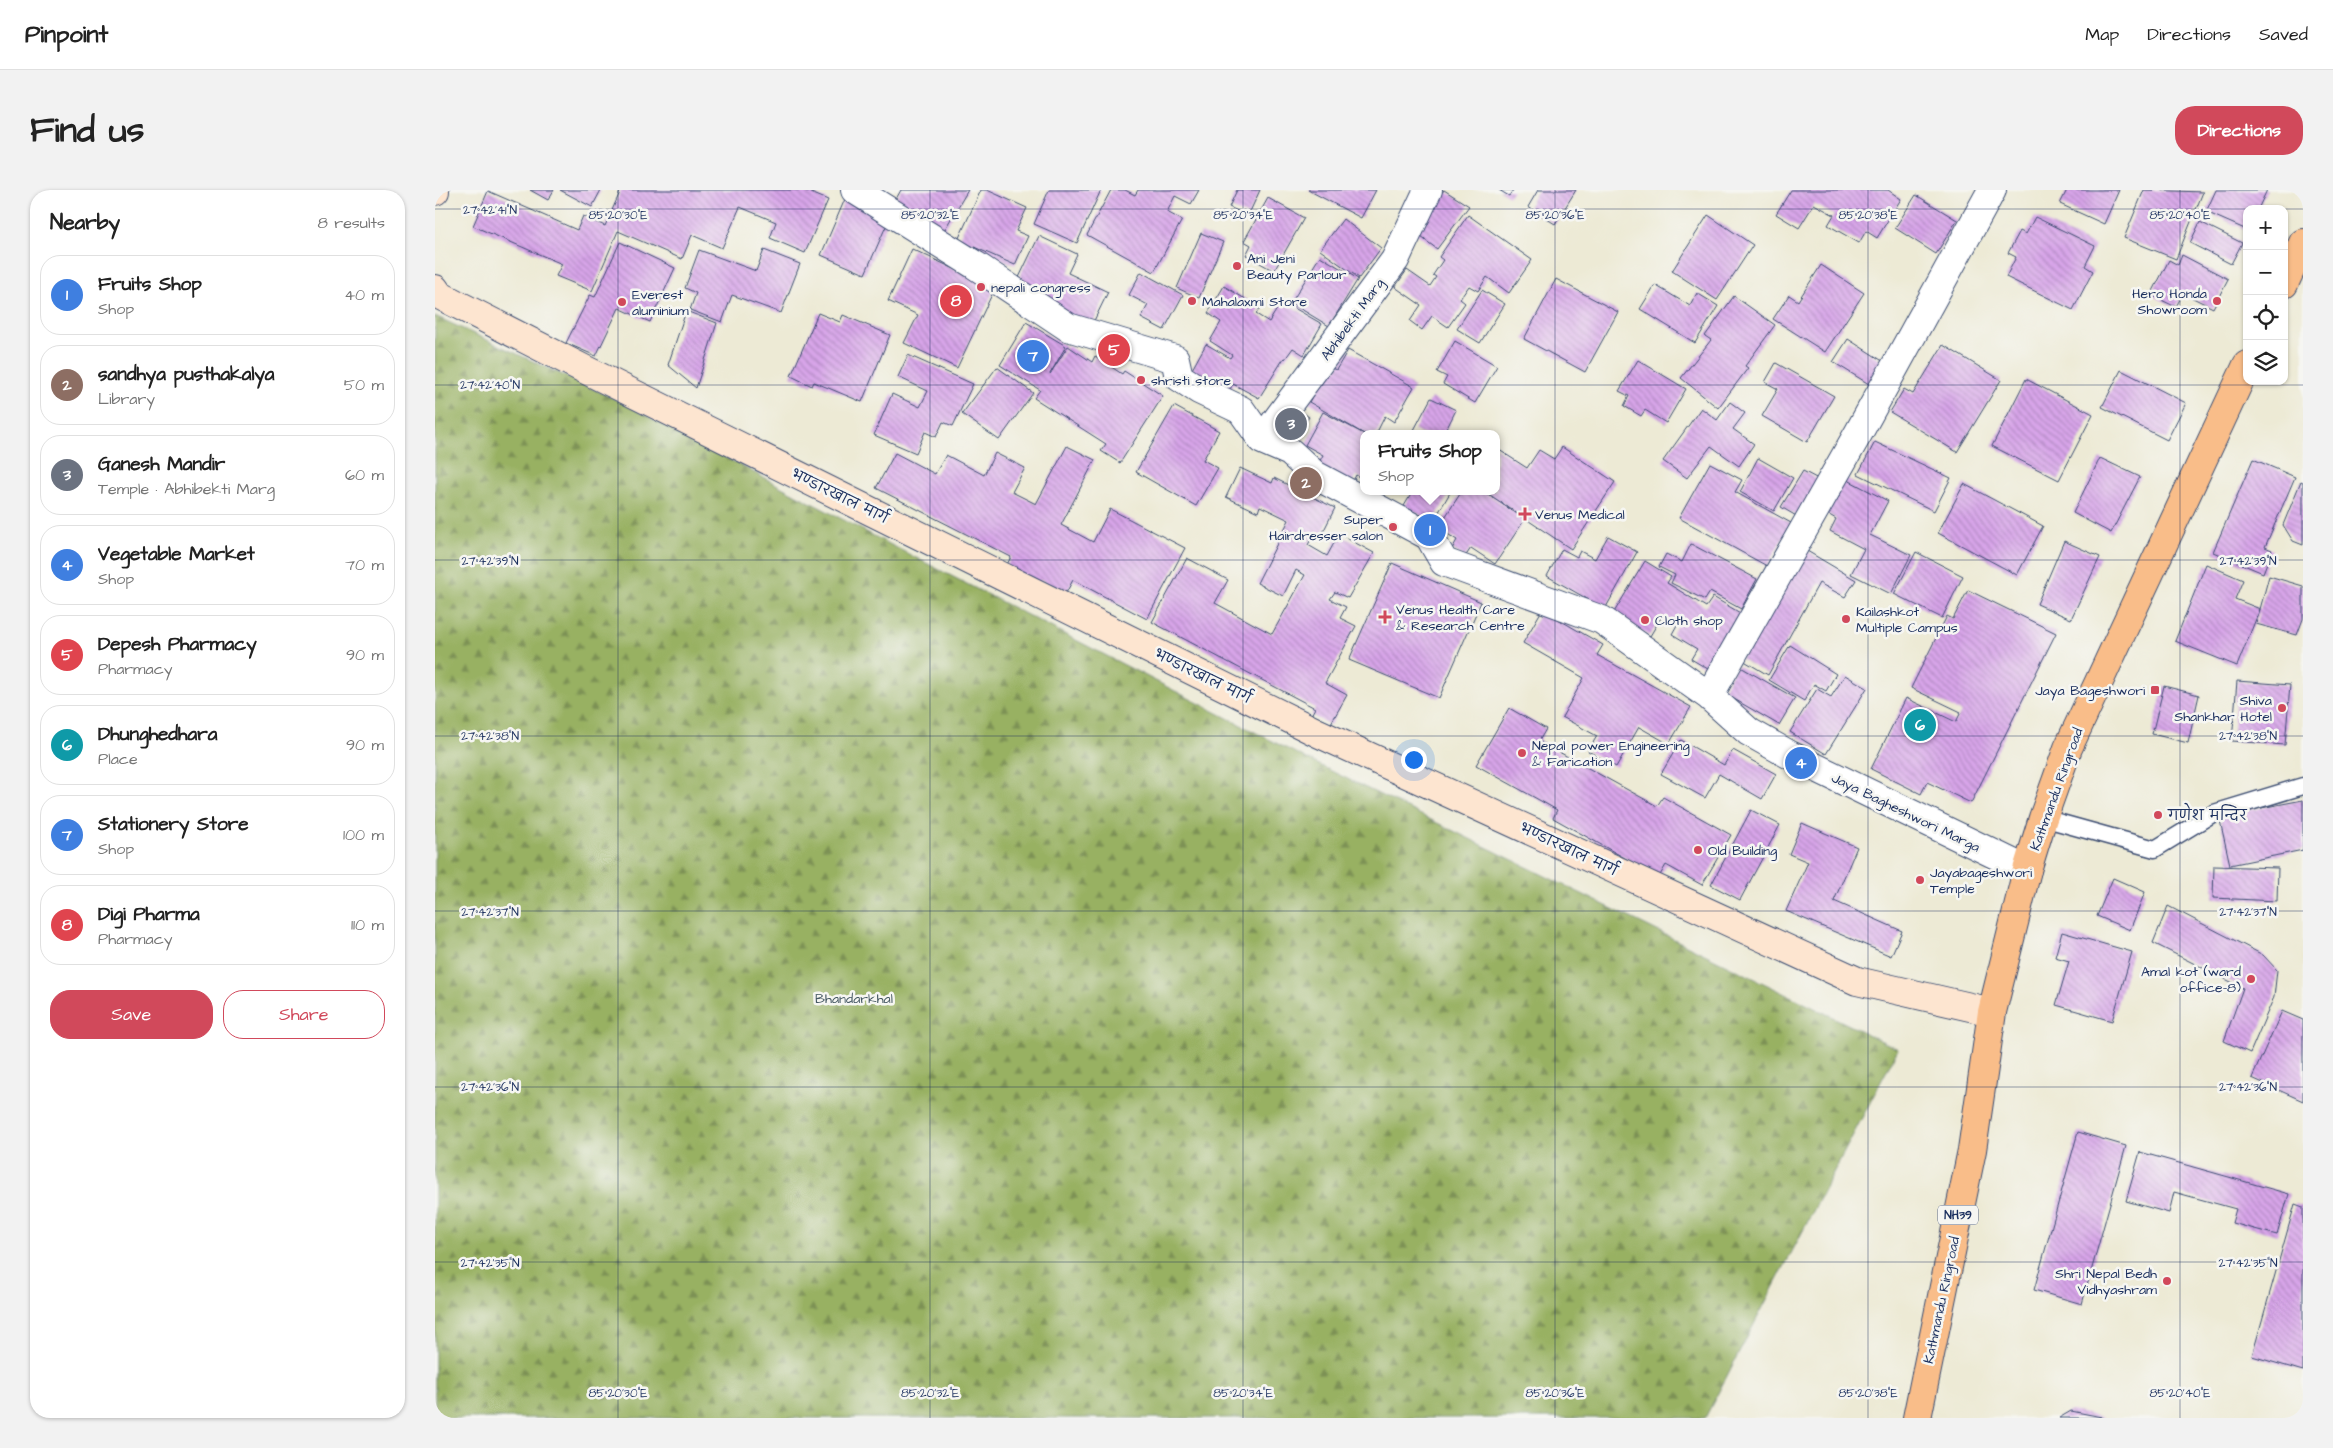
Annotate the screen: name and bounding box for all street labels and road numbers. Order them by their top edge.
street label: Abhibekti Marg [1316,274,1389,365]
street label: भण्डारखाल मार्ग [788,463,894,530]
street label: भण्डारखाल मार्ग [1151,643,1257,710]
street label: Kathmandu Ringroad [2025,725,2088,854]
street label: Jaya Bagheshwori Marga [1828,768,1983,858]
street label: भण्डारखाल मार्ग [1516,817,1623,882]
road number: NH39 [1938,1206,1978,1224]
street label: Kathmandu Ringroad [1919,1235,1965,1366]

